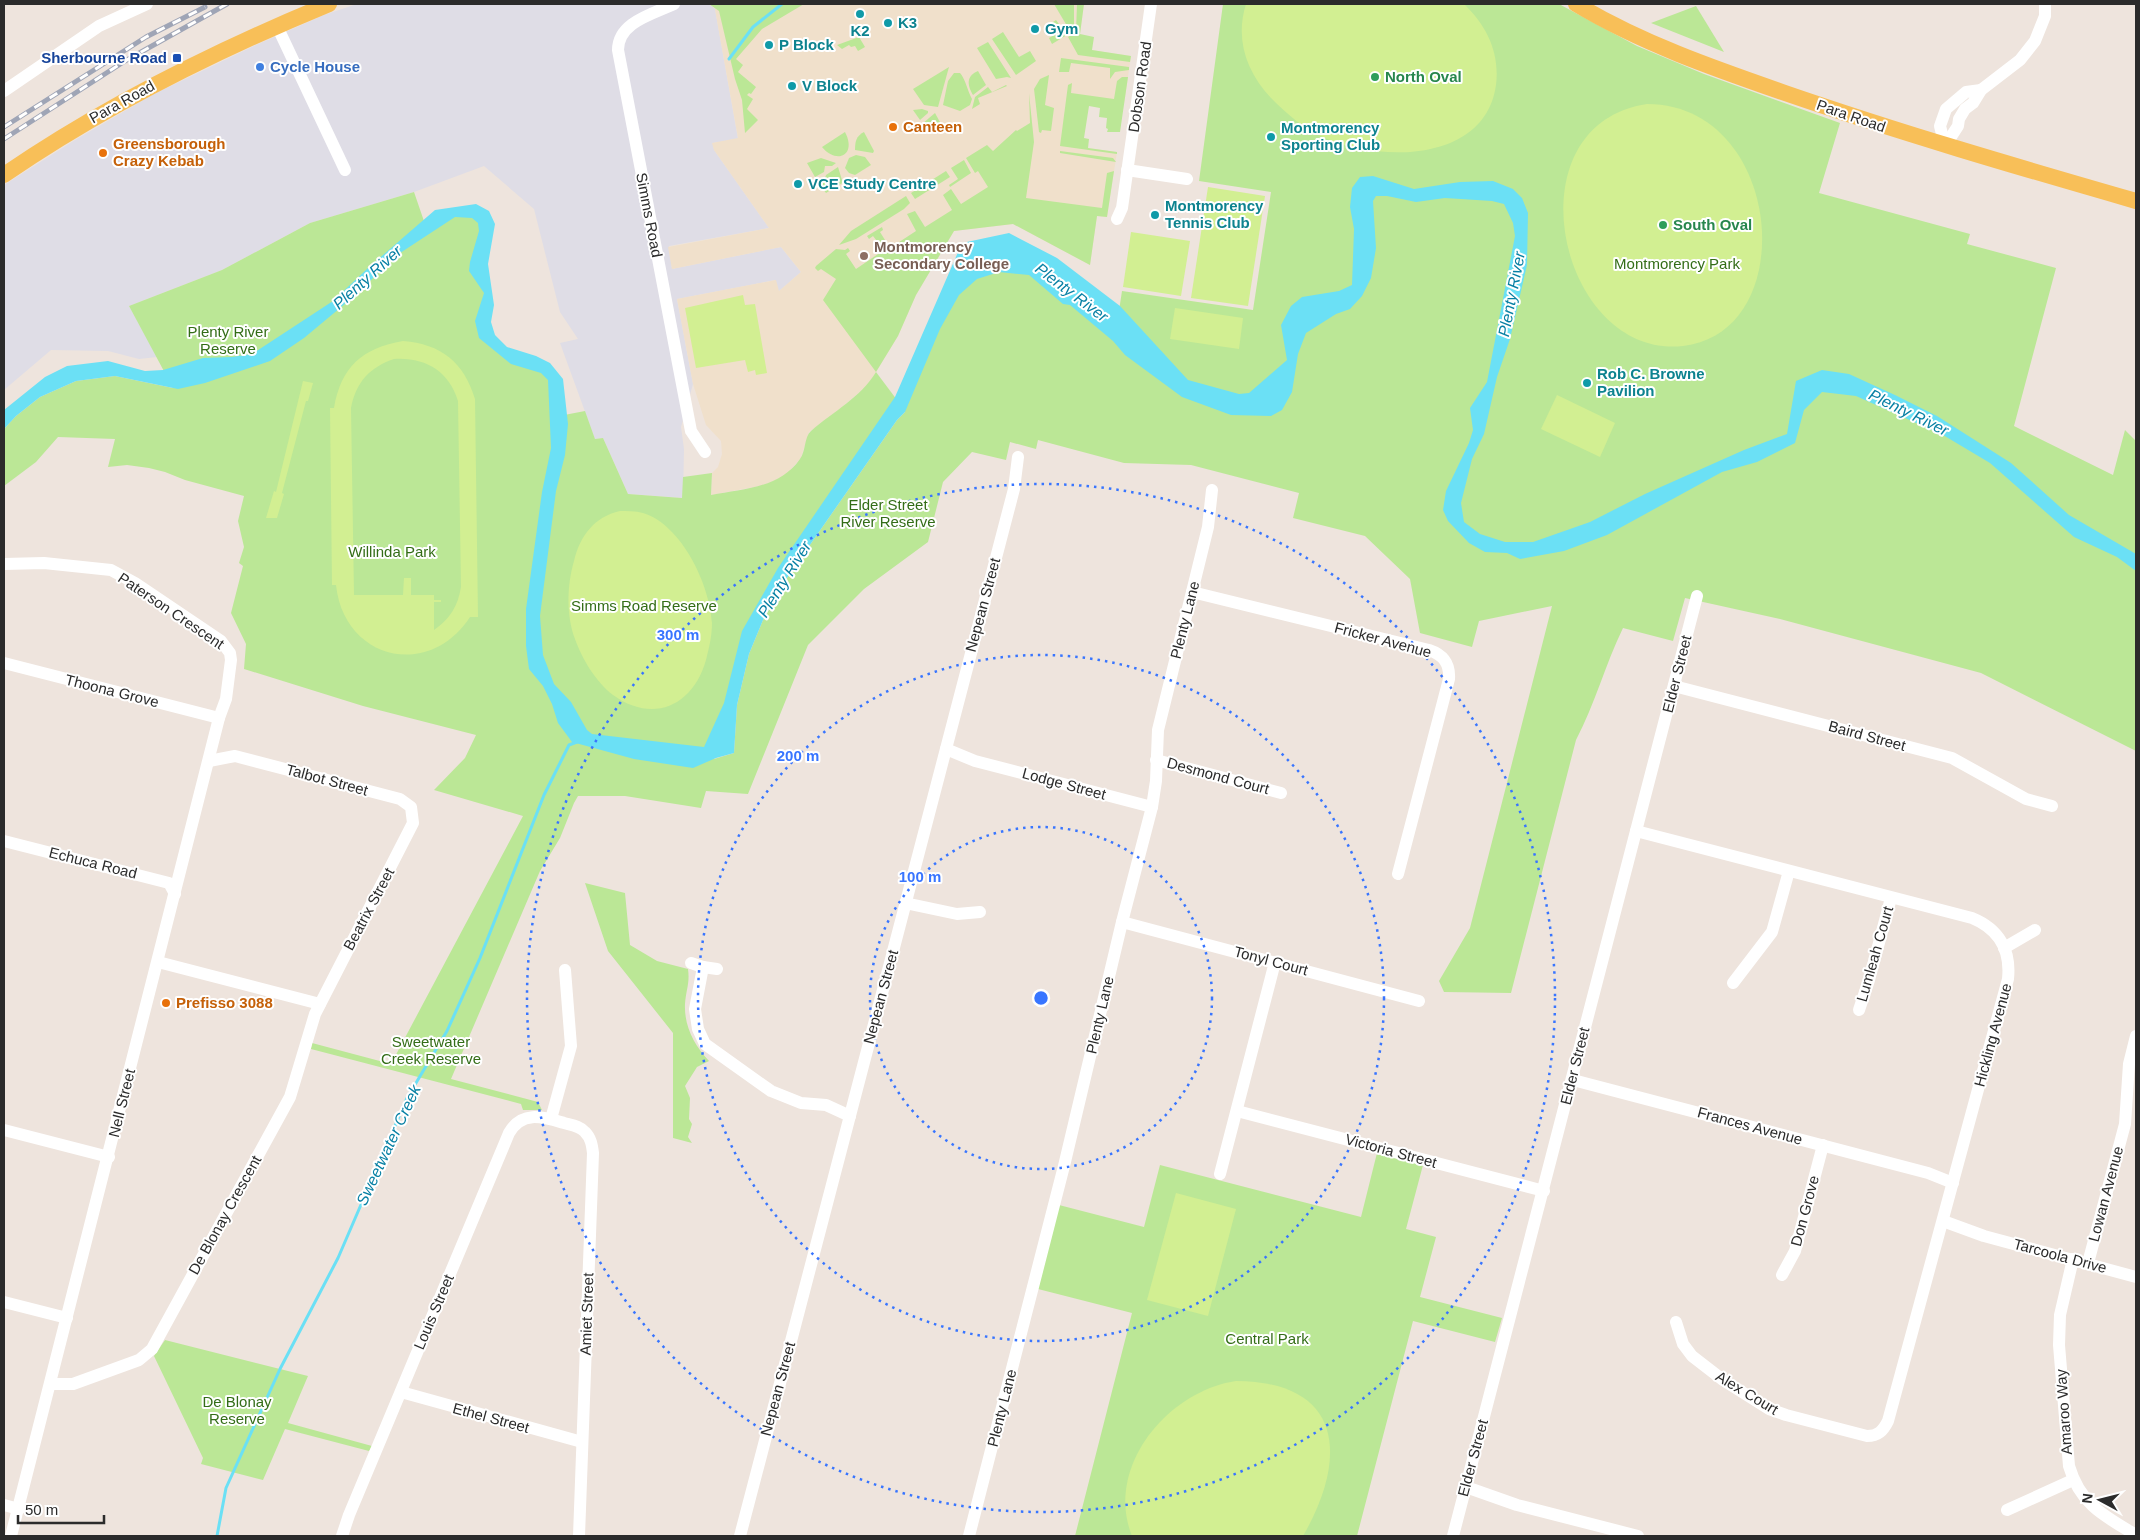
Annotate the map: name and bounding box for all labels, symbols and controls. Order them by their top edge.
marker: K2 [854,8,866,20]
place label: K3 [898,14,917,31]
marker: K3 [882,17,894,29]
place label: Gym [1045,20,1078,37]
place label: K2 [850,22,870,39]
marker: Gym [1029,23,1041,35]
place label: P Block [779,36,834,53]
marker: P Block [763,39,775,51]
street label: Dobson Road [1125,40,1154,134]
place label: Sherbourne Road [41,49,167,66]
marker: Sherbourne Road [171,52,183,64]
place label: Cycle House [270,58,360,75]
marker: Cycle House [254,61,266,73]
place label: North Oval [1385,68,1462,85]
marker: North Oval [1369,71,1381,83]
street label: Para Road [86,77,157,126]
place label: V Block [802,77,858,94]
marker: V Block [786,80,798,92]
street label: Para Road [1814,96,1888,135]
place label: Canteen [903,118,962,135]
place label: Montmorency Sporting Club [1281,119,1380,153]
marker: Canteen [887,121,899,133]
marker: Montmorency Sporting Club [1265,131,1277,143]
place label: Greensborough Crazy Kebab [113,135,226,169]
marker: Greensborough Crazy Kebab [97,147,109,159]
street label: Simms Road [633,171,666,259]
place label: VCE Study Centre [808,175,936,192]
marker: VCE Study Centre [792,178,804,190]
place label: Montmorency Tennis Club [1165,197,1264,231]
marker: Montmorency Tennis Club [1149,209,1161,221]
place label: South Oval [1673,216,1752,233]
marker: South Oval [1657,219,1669,231]
place label: Montmorency Secondary College [874,238,1009,272]
water label: Plenty River [330,242,406,313]
water label: Plenty River [1495,249,1528,338]
marker: Montmorency Secondary College [858,250,870,262]
park label: Montmorency Park [1614,255,1740,272]
water label: Plenty River [1032,260,1112,326]
park label: Plenty River Reserve [188,323,268,357]
place label: Rob C. Browne Pavilion [1597,365,1705,399]
marker: Rob C. Browne Pavilion [1581,377,1593,389]
water label: Plenty River [1866,386,1952,439]
park label: Elder Street River Reserve [840,496,936,530]
water label: Plenty River [754,538,815,620]
park label: Willinda Park [348,543,436,560]
street label: Nepean Street [962,555,1003,654]
street label: Paterson Crescent [115,569,228,653]
street label: Plenty Lane [1167,579,1202,660]
park label: Simms Road Reserve [571,597,717,614]
street label: Fricker Avenue [1333,618,1434,661]
text: 300 m [657,626,699,643]
street label: Elder Street [1659,633,1695,714]
street label: Thoona Grove [64,671,161,710]
street label: Baird Street [1827,717,1908,754]
text: 200 m [777,747,819,764]
street label: Desmond Court [1165,754,1272,798]
street label: Talbot Street [284,760,371,799]
street label: Lodge Street [1020,764,1109,803]
street label: Echuca Road [47,843,139,882]
street label: Beatrix Street [340,864,398,953]
text: 100 m [899,868,941,885]
street label: Lumleah Court [1853,903,1896,1003]
street label: Tonyl Court [1232,942,1311,979]
street label: Nepean Street [860,947,901,1046]
street label: Plenty Lane [1082,974,1117,1055]
street label: Hickling Avenue [1971,981,2015,1088]
centre of rings [1032,989,1050,1007]
place label: Prefisso 3088 [176,994,273,1011]
marker: Prefisso 3088 [160,997,172,1009]
street label: Elder Street [1557,1025,1593,1106]
park label: Sweetwater Creek Reserve [381,1033,481,1067]
street label: Nell Street [105,1066,138,1139]
water label: Sweetwater Creek [353,1081,424,1208]
street label: Frances Avenue [1696,1103,1805,1148]
street label: Victoria Street [1344,1130,1439,1171]
street label: Lowan Avenue [2085,1144,2126,1243]
street label: De Blonay Crescent [185,1152,265,1277]
street label: Don Grove [1787,1174,1822,1248]
street label: Tarcoola Drive [2012,1235,2109,1276]
street label: Louis Street [410,1271,457,1352]
street label: Amiet Street [577,1272,596,1356]
park label: Central Park [1225,1330,1309,1347]
street label: Nepean Street [757,1339,798,1438]
street label: Plenty Lane [984,1367,1019,1448]
street label: Alex Court [1713,1367,1782,1418]
street label: Amaroo Way [2052,1368,2075,1456]
park label: De Blonay Reserve [202,1393,272,1427]
street label: Ethel Street [451,1399,532,1436]
street label: Elder Street [1454,1417,1491,1498]
north arrow [2075,1475,2125,1525]
scale bar [18,1492,104,1524]
text: N [2079,1492,2096,1504]
text: 50 m [25,1501,58,1518]

